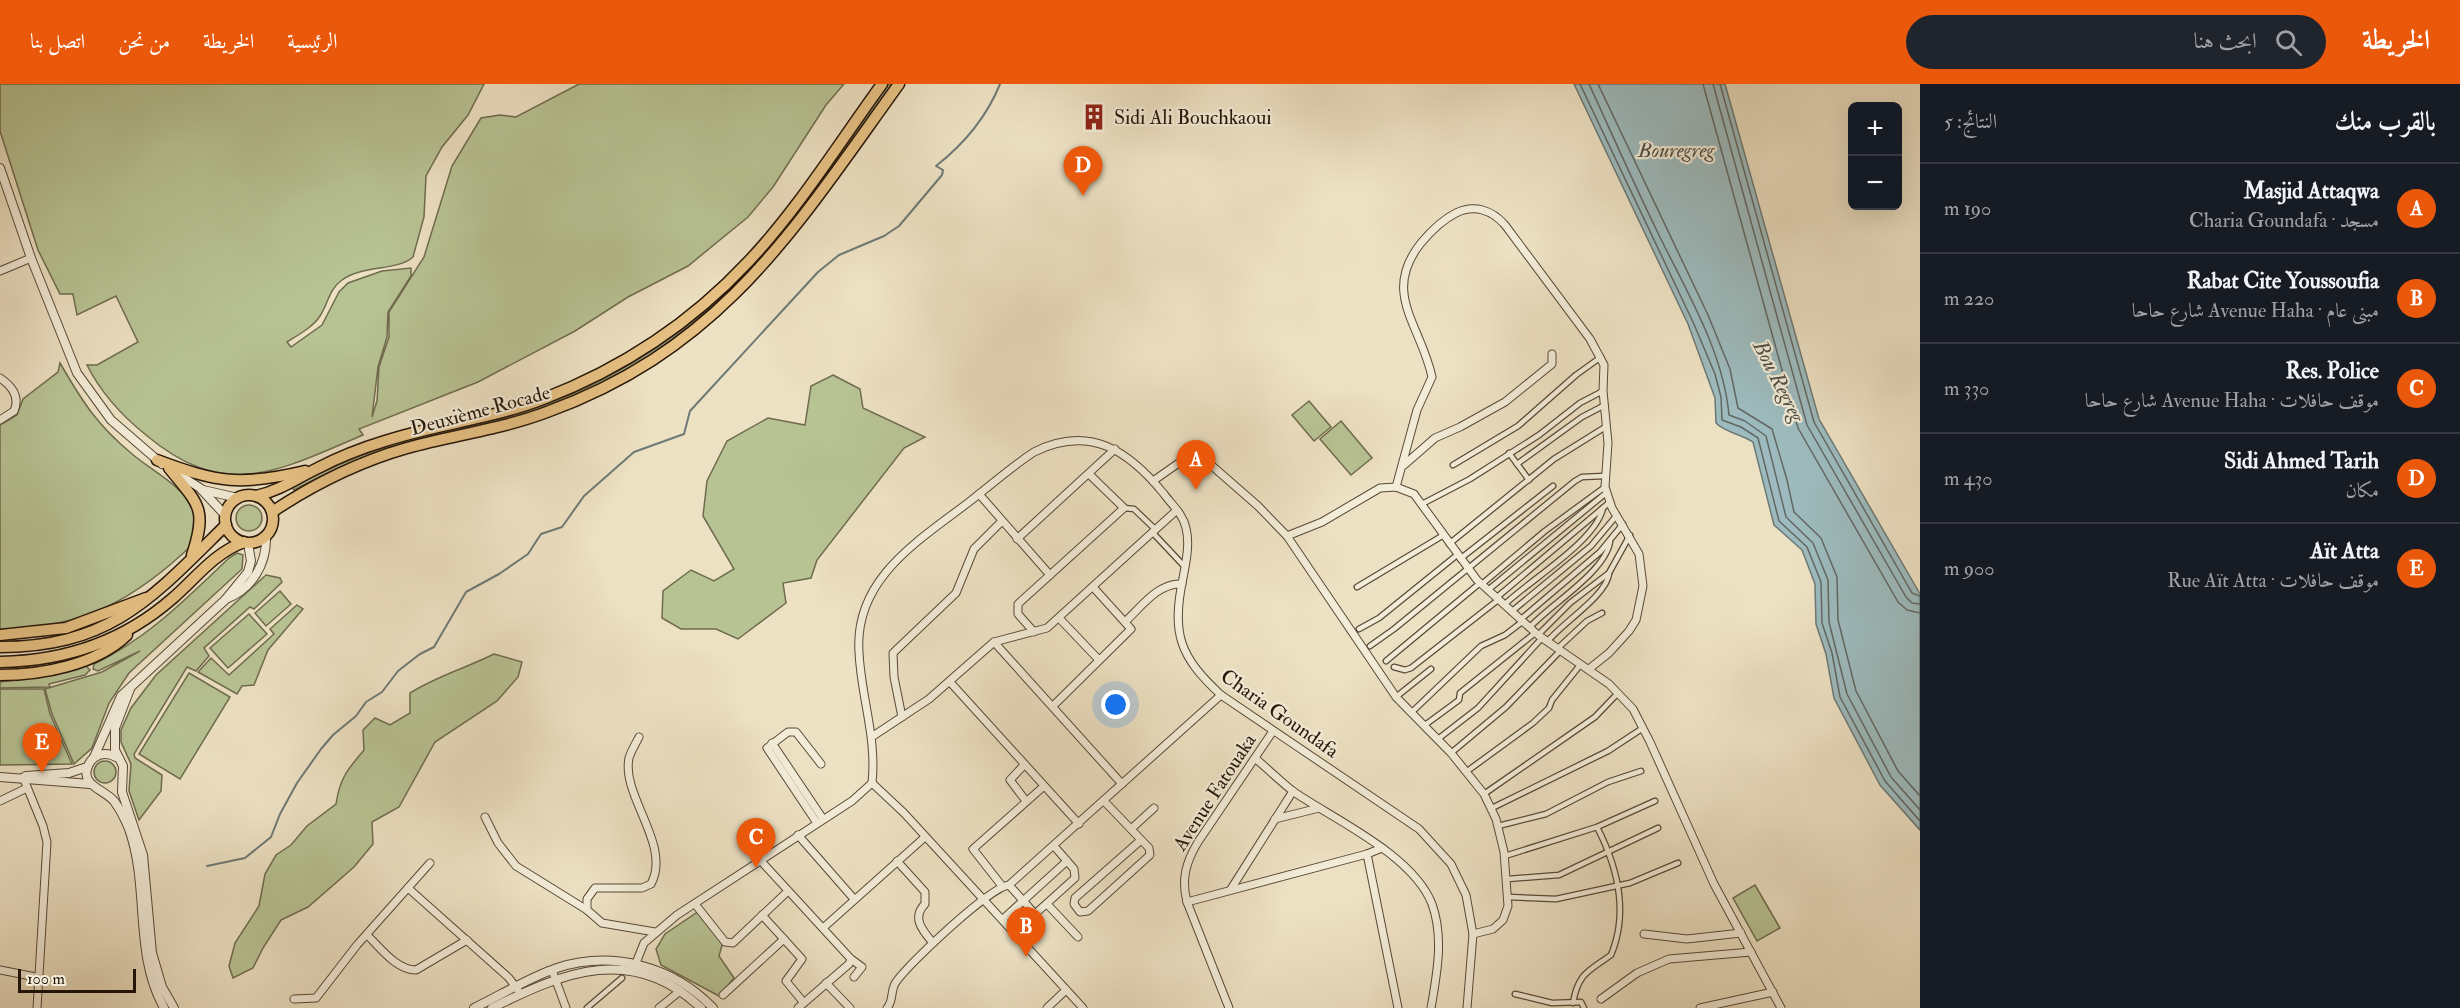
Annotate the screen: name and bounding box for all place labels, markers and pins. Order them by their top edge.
building icon: Sidi Ali Bouchkaoui [1079,102,1109,132]
place label: Sidi Ali Bouchkaoui [1114,105,1272,130]
pin: D [1064,147,1102,196]
pin: A [1176,440,1216,490]
pin: E [22,724,62,773]
pin: C [736,818,776,868]
pin: B [1006,908,1046,957]

